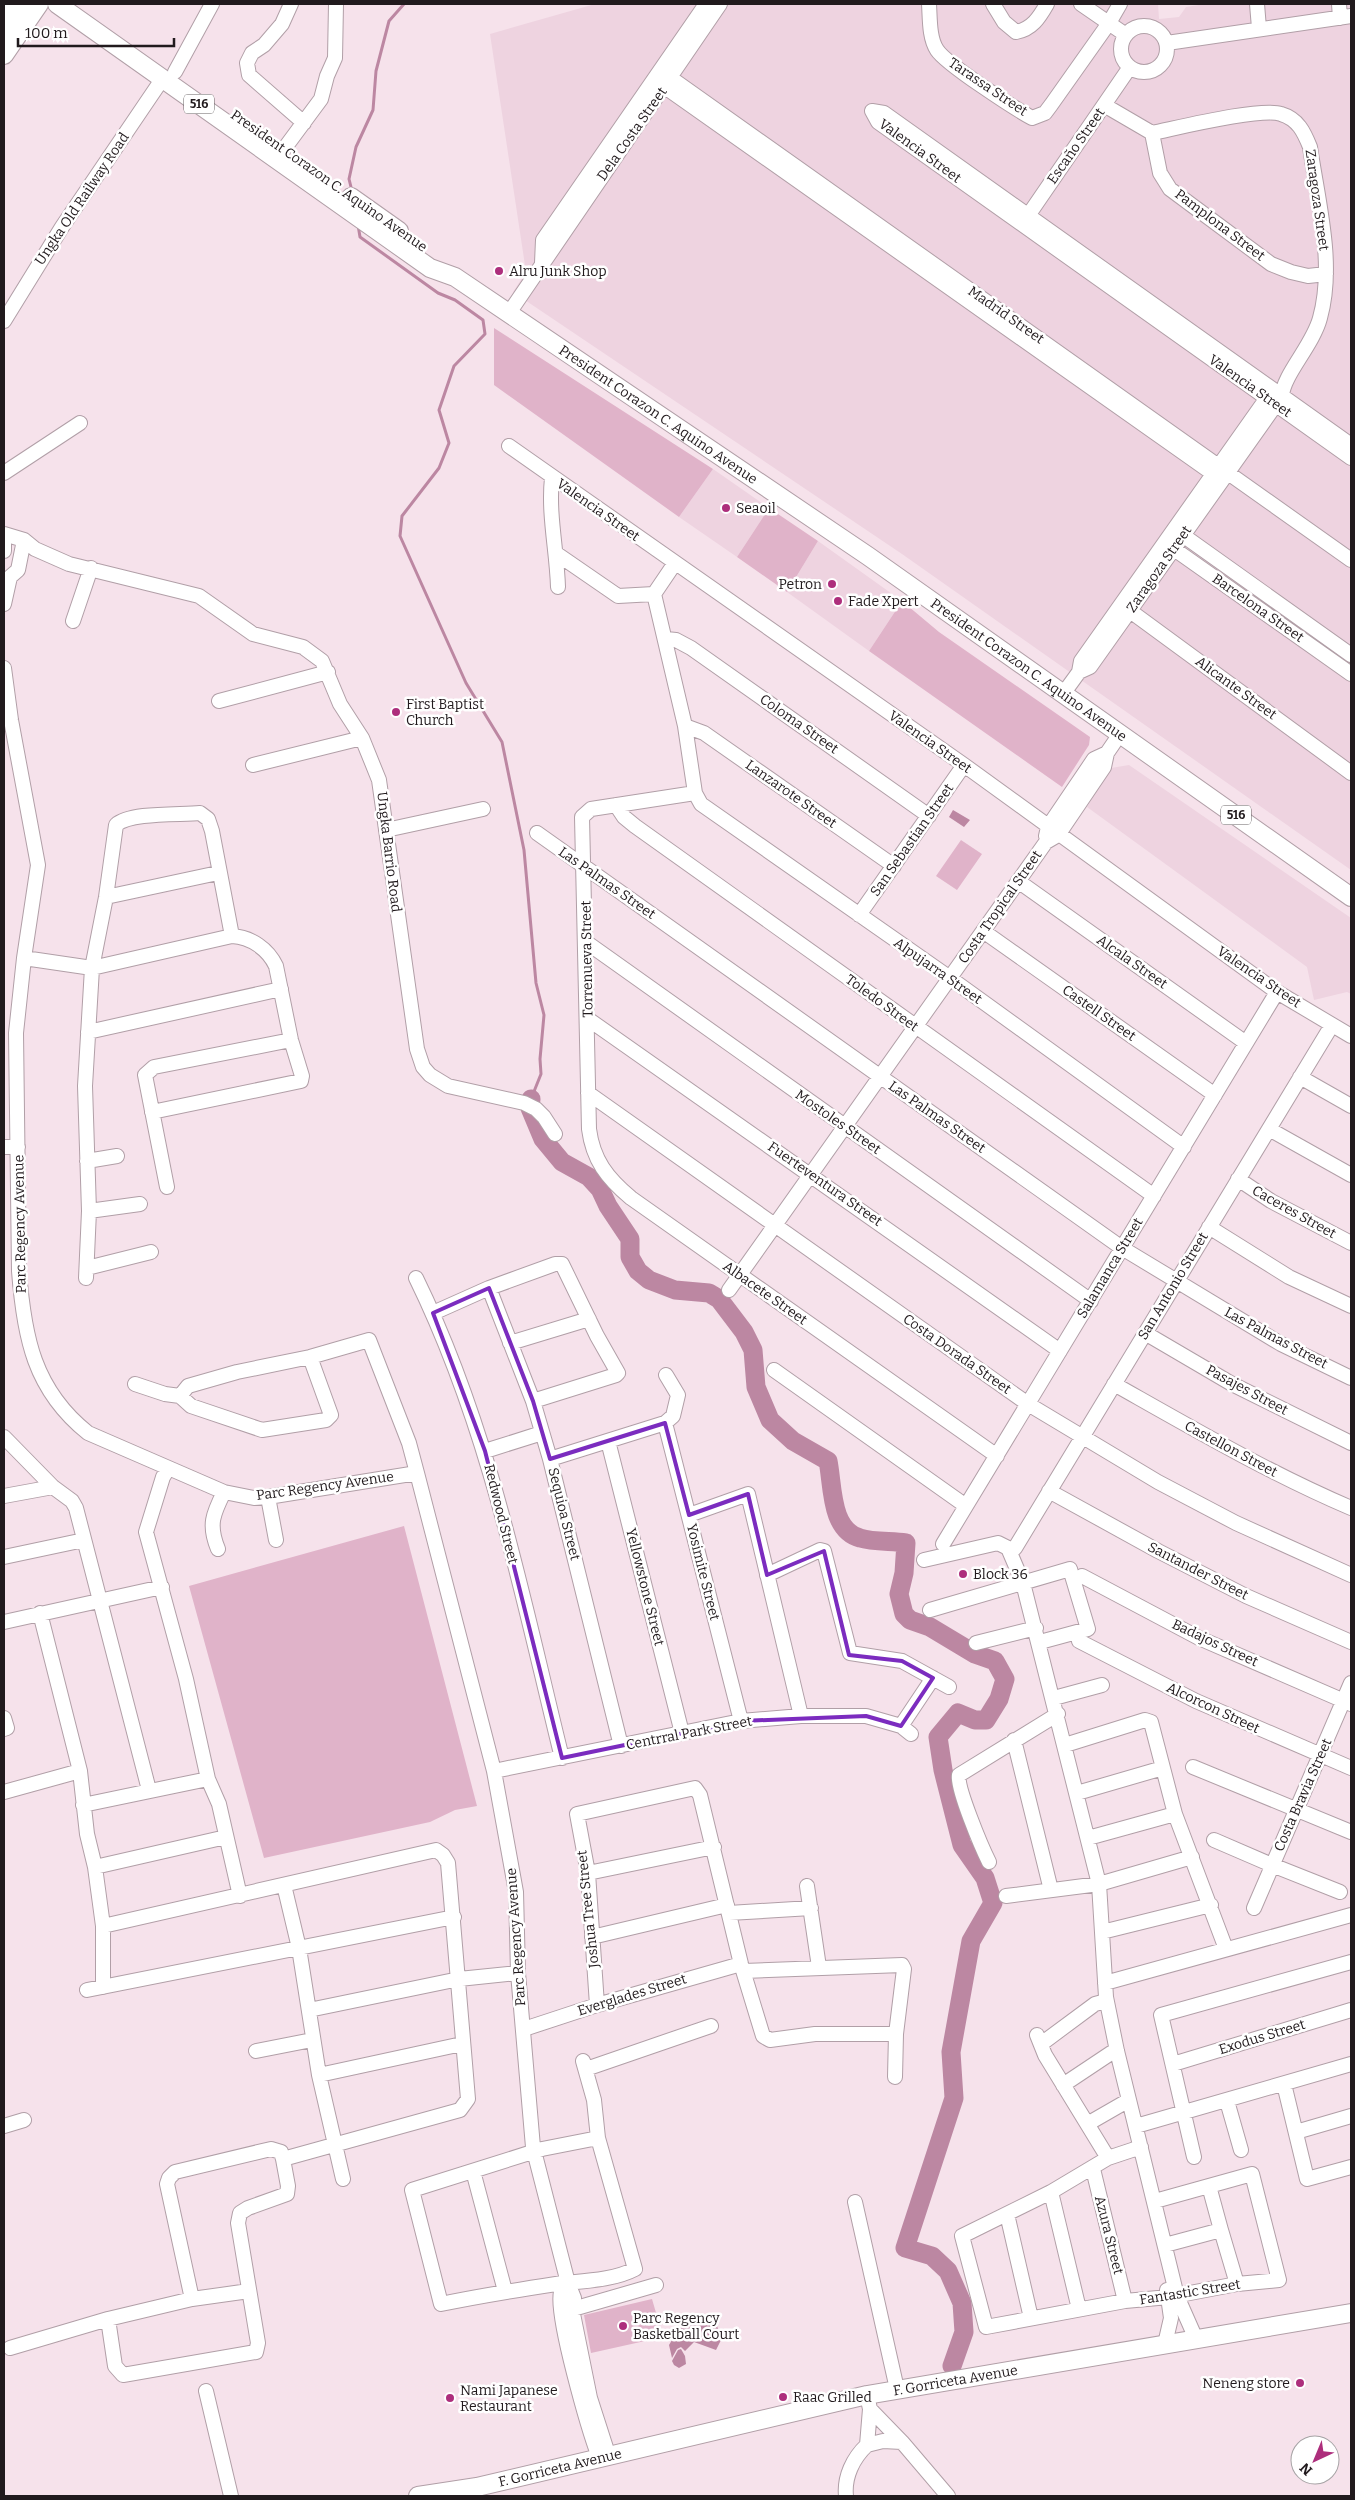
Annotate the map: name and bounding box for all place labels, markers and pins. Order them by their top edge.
place label: Alru Junk Shop [509,263,607,280]
marker: Alru Junk Shop [493,265,505,277]
place label: Seaoil [736,500,776,517]
marker: Seaoil [720,502,732,514]
place label: Petron [778,576,822,593]
marker: Petron [826,578,838,590]
place label: Fade Xpert [848,593,919,610]
marker: Fade Xpert [832,595,844,607]
place label: First Baptist Church [406,696,484,729]
marker: First Baptist Church [390,706,402,718]
place label: Block 36 [973,1566,1028,1583]
marker: Block 36 [957,1568,969,1580]
place label: Parc Regency Basketball Court [633,2310,739,2343]
marker: Parc Regency Basketball Court [617,2320,629,2332]
place label: Neneng store [1202,2375,1290,2392]
marker: Neneng store [1294,2377,1306,2389]
place label: Nami Japanese Restaurant [460,2382,558,2415]
place label: Raac Grilled [793,2389,872,2406]
marker: Raac Grilled [777,2391,789,2403]
marker: Nami Japanese Restaurant [444,2392,456,2404]

